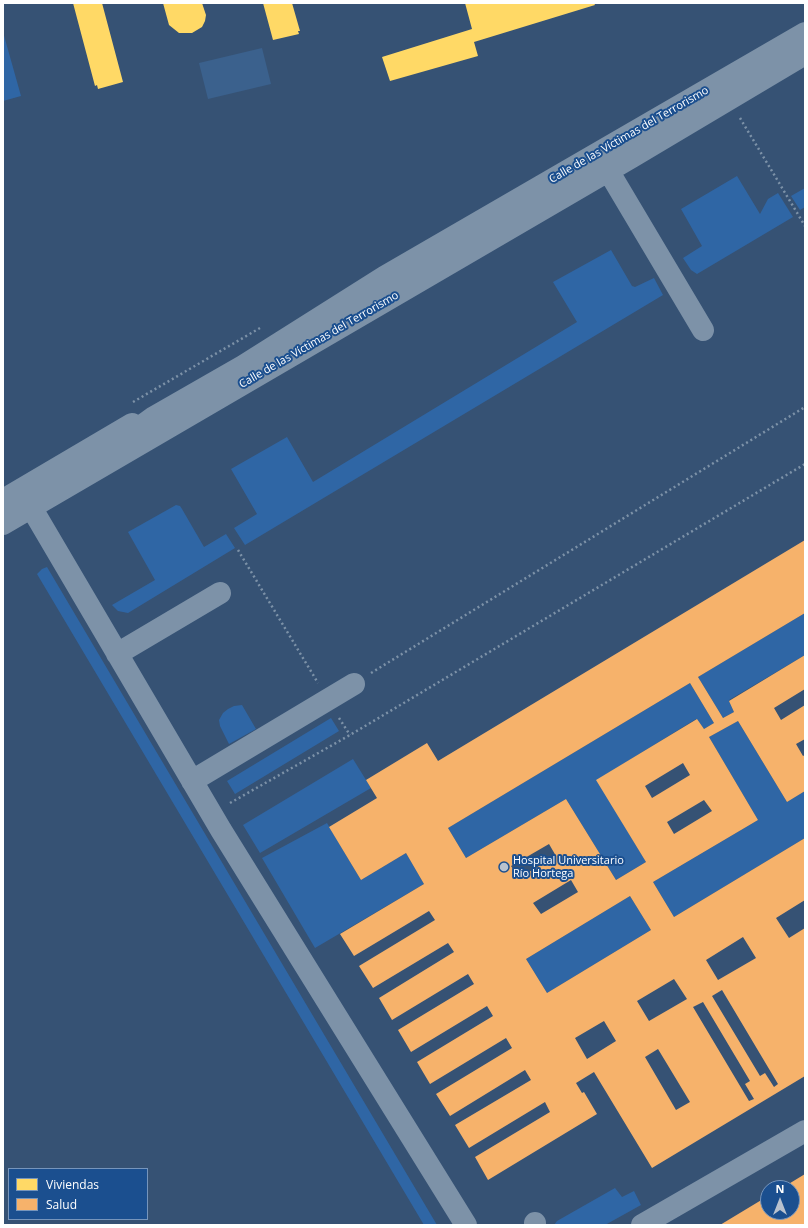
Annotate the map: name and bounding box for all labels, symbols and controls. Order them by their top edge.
street label: Calle de las Víctimas del Terrorismo [547,84,711,186]
street label: Calle de las Víctimas del Terrorismo [237,289,401,391]
place label: Hospital Universitario Río Hortega [513,854,624,880]
marker: Hospital Universitario Río Hortega [498,861,510,873]
legend [8,1168,148,1220]
text: Viviendas [46,1176,99,1193]
north arrow [760,1180,800,1220]
text: N [776,1181,784,1196]
text: Salud [46,1196,77,1213]

